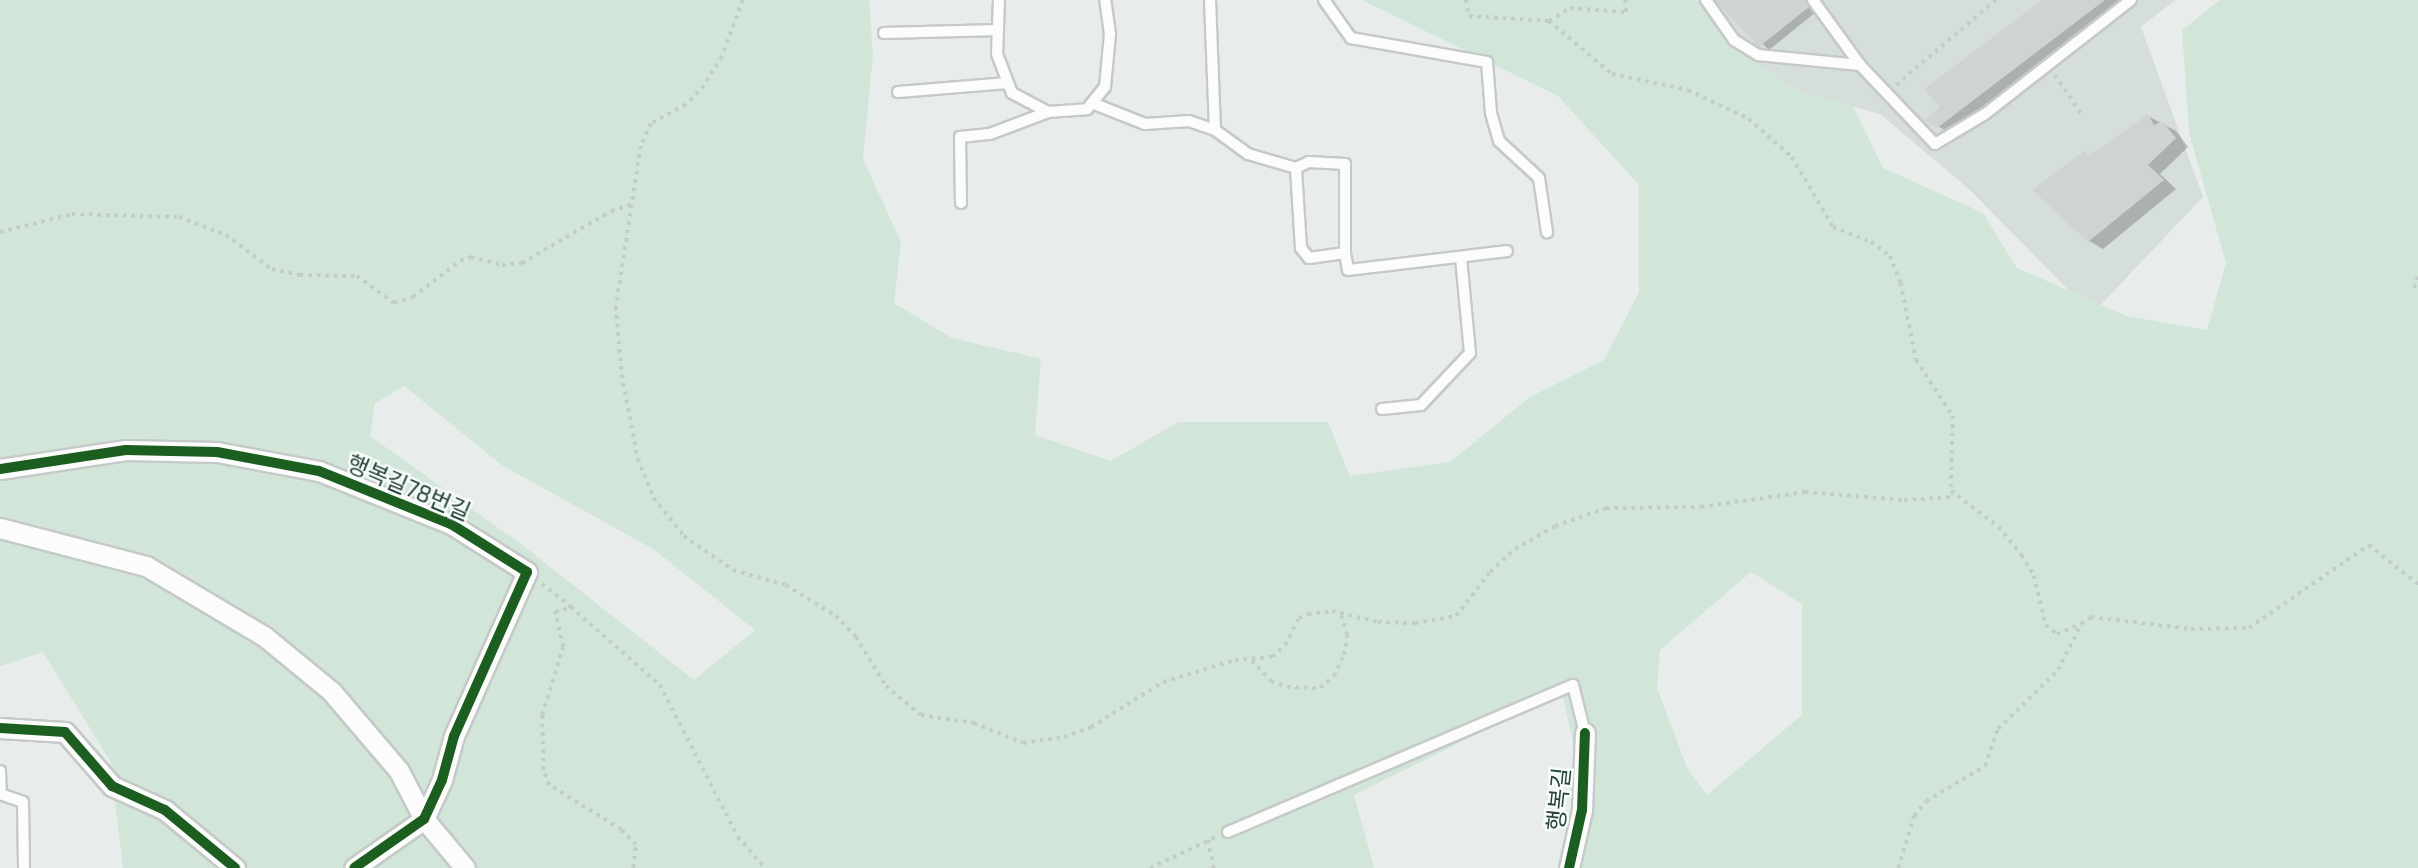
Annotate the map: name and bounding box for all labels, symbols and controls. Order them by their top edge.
street label: 행복길78번길 [343,449,475,525]
street label: 행복길 [1541,766,1575,832]

